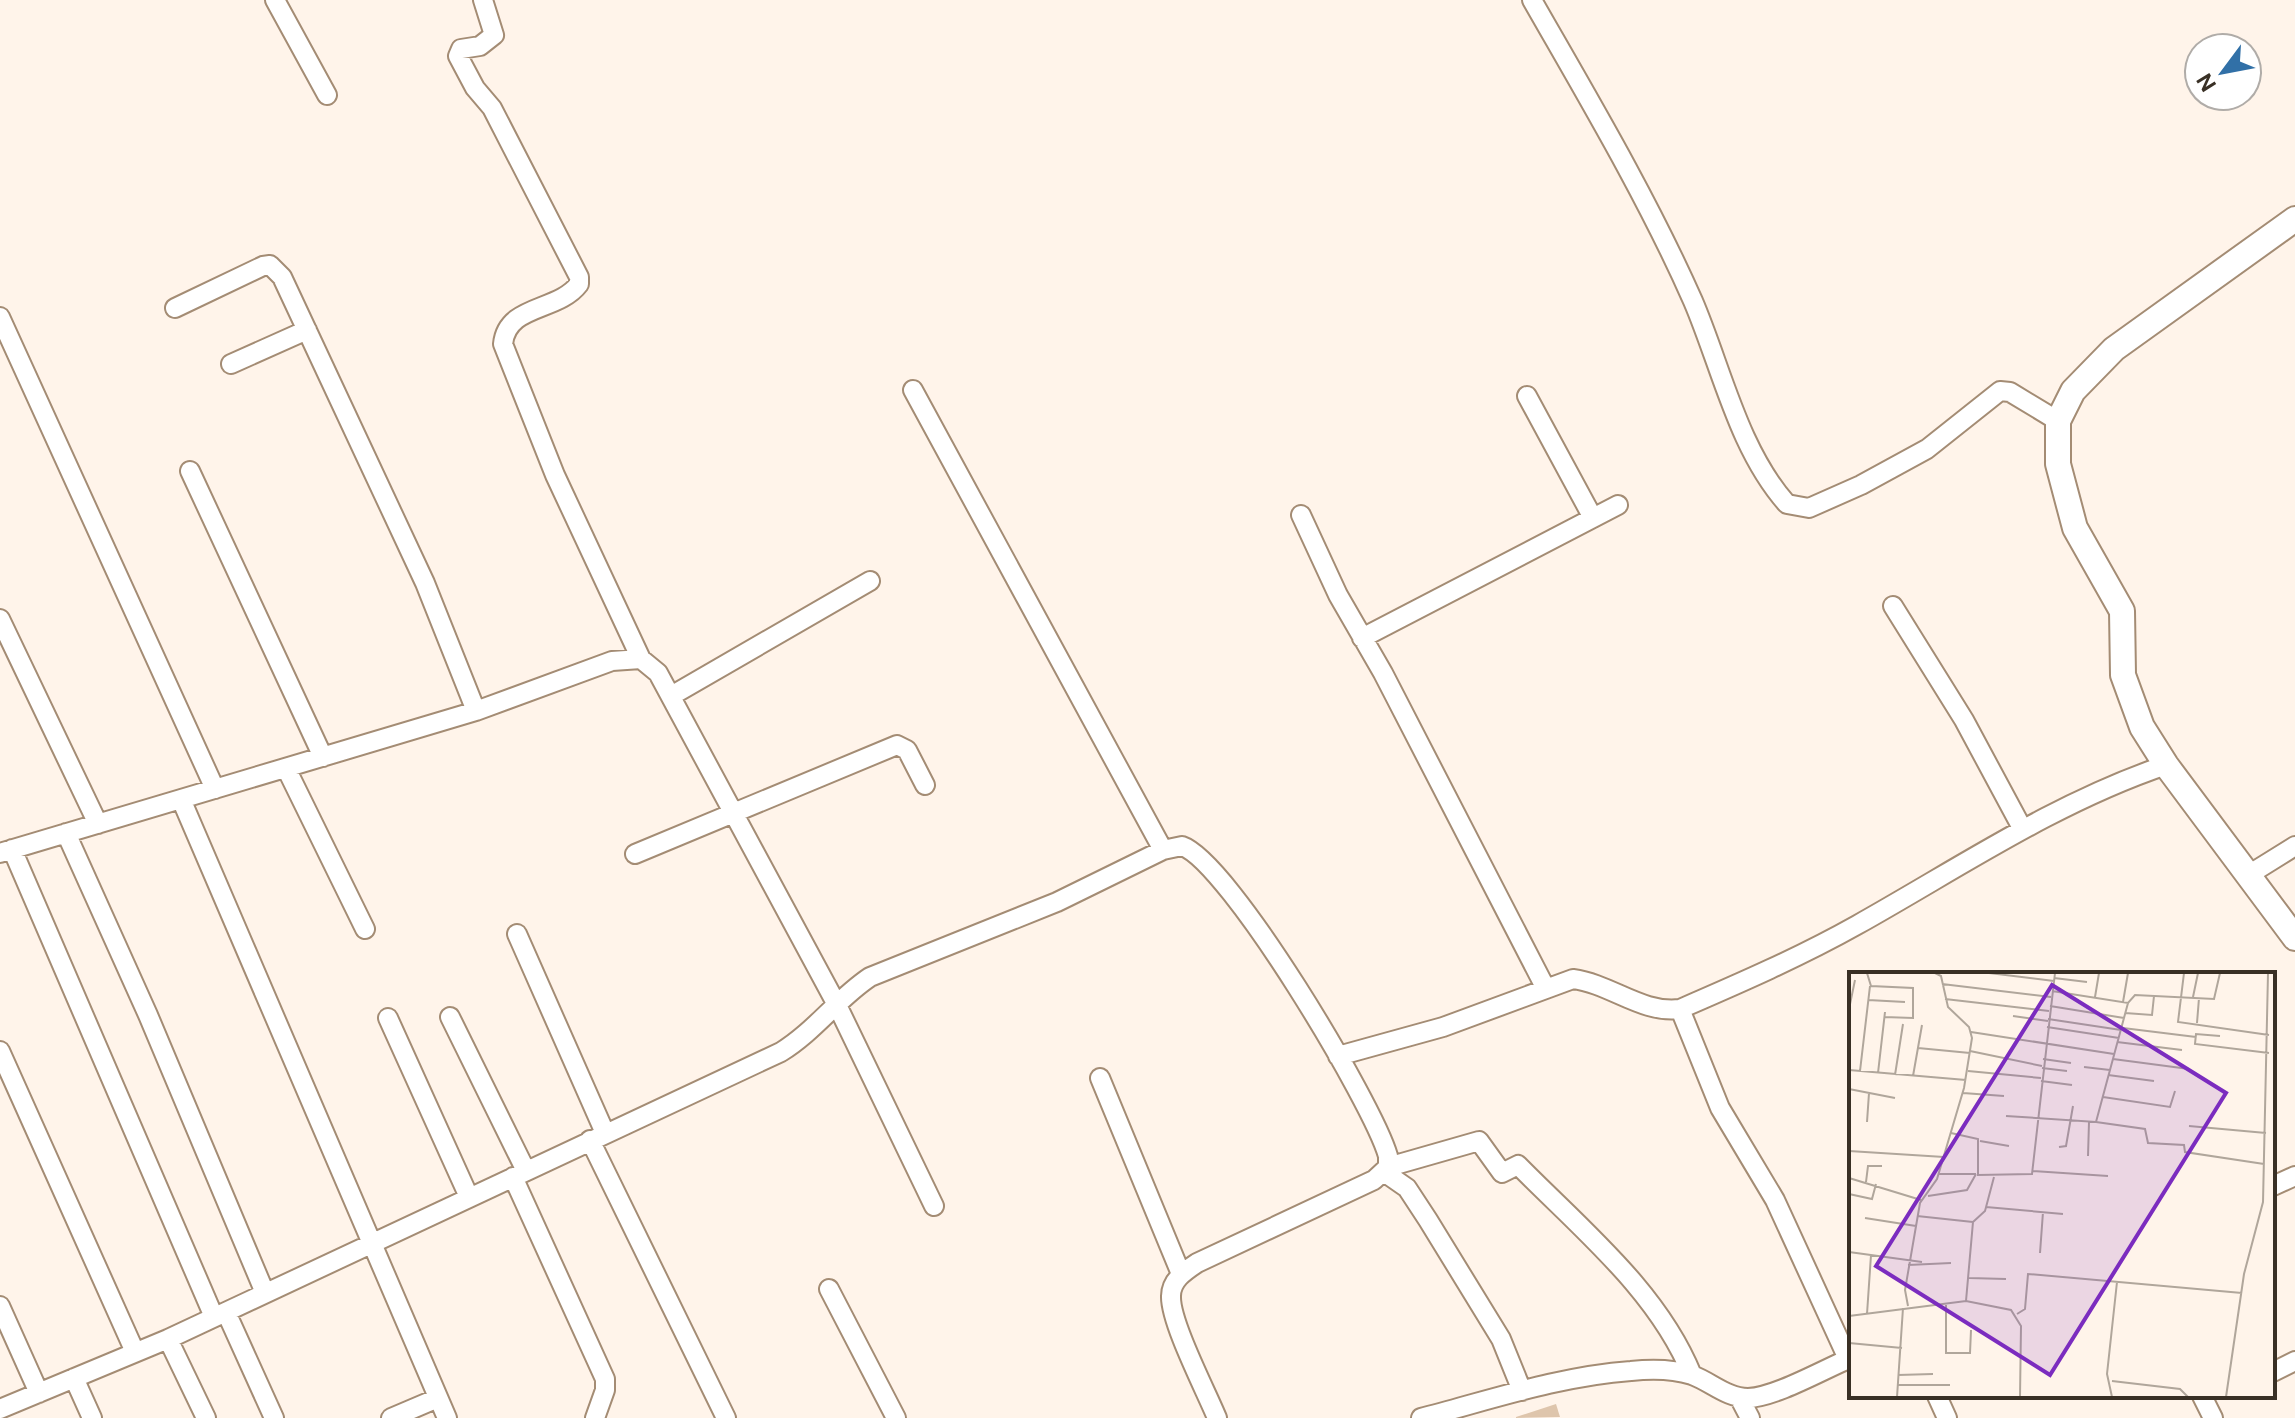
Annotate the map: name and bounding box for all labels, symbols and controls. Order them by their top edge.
north arrow [2183,32,2263,112]
text: N [2190,68,2223,97]
inset map [1849,972,2275,1398]

